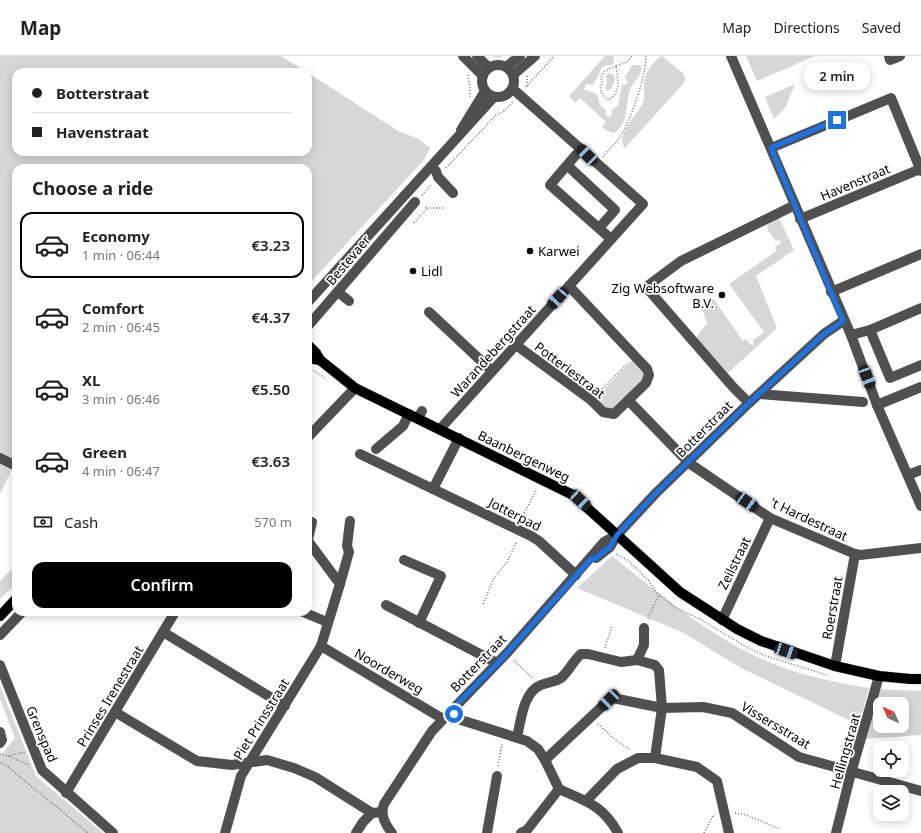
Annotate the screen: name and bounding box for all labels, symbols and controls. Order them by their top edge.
text: Map [20,15,61,41]
text: Map [722,18,751,37]
text: Directions [773,18,840,37]
text: Saved [862,18,901,37]
callout: 2 min [804,62,870,90]
text: 2 min [819,67,855,85]
text: Botterstraat [56,83,149,103]
route end [828,111,846,129]
text: Havenstraat [56,122,149,142]
car [574,142,600,168]
street label: Havenstraat [817,159,893,205]
text: Choose a ride [32,176,153,200]
text: Economy [82,226,150,246]
icon: car [34,227,70,263]
street label: Bestevaer [322,231,375,289]
text: €3.23 [252,235,290,255]
place label: Karwei [538,242,580,260]
text: 1 min · 06:44 [82,246,160,264]
marker: Karwei [525,246,535,256]
place label: Lidl [421,262,443,280]
marker: Lidl [408,266,418,276]
place label: Zig Websoftware B.V. [611,279,714,312]
car [546,285,570,311]
marker: Zig Websoftware B.V. [717,290,727,300]
text: Comfort [82,298,144,318]
icon: car [34,299,70,335]
street label: Warandebergstraat [447,301,540,401]
text: €4.37 [252,307,290,327]
text: 2 min · 06:45 [82,318,160,336]
street label: Potteriestraat [531,338,609,403]
car [857,364,877,390]
text: XL [82,370,100,390]
icon: car [34,371,70,407]
text: €5.50 [252,379,290,399]
text: 3 min · 06:46 [82,390,160,408]
street label: Botterstraat [672,396,737,461]
street label: Baanbergenweg [475,426,573,486]
text: Green [82,442,127,462]
icon: car [34,443,70,479]
text: €3.63 [252,451,290,471]
text: 4 min · 06:47 [82,462,160,480]
car [567,487,593,513]
car [734,490,760,514]
street label: Jotterpad [484,492,544,535]
street label: 't Hardestraat [767,493,851,545]
icon: cash [32,511,54,533]
text: Cash [64,512,98,532]
text: 570 m [254,513,292,531]
street label: Zeilstraat [713,533,755,592]
button: Confirm [32,562,292,608]
street label: Roerstraat [818,575,846,641]
street label: Botterstraat [446,630,510,696]
street label: Prinses Irenestraat [73,642,148,750]
car [773,642,799,660]
street label: Noorderweg [351,644,427,698]
street label: Piet Prinsstraat [229,675,293,763]
car [596,687,622,713]
street label: Vissersstraat [738,697,814,753]
north arrow [873,697,909,733]
map controls [873,697,909,821]
street label: Grenspad [22,703,62,765]
route start [445,705,463,723]
street label: Hellingstraat [826,711,865,791]
button: locate [873,741,909,777]
button: layers [873,785,909,821]

